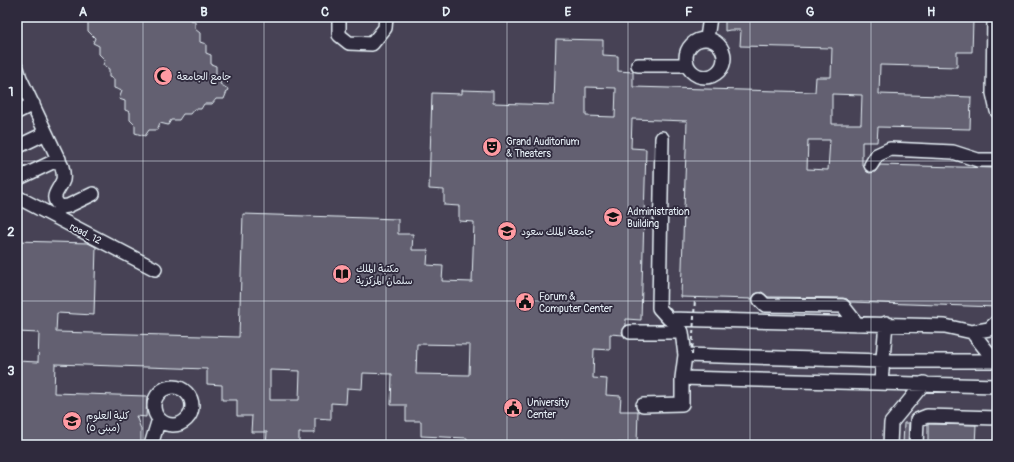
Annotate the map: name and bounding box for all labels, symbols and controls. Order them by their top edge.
text: A [79,4,88,20]
text: B [200,4,208,20]
text: C [321,4,329,20]
text: D [442,4,450,20]
text: E [565,4,572,20]
text: F [685,4,693,20]
text: G [806,4,815,20]
text: H [927,4,935,20]
mosque icon: جامع الجامعة [152,65,174,87]
place label: جامع الجامعة [177,71,232,85]
text: 1 [8,84,14,100]
theatre icon: Grand Auditorium & Theaters [481,136,503,158]
place label: Grand Auditorium & Theaters [506,136,580,160]
school or university icon: Administration Building [602,206,624,228]
place label: Administration Building [627,206,690,230]
school or university icon: جامعة الملك سعود [496,220,518,242]
street label: road_12 [68,221,104,247]
text: 2 [7,224,15,240]
place label: جامعة الملك سعود [521,226,594,239]
library icon: مكتبة الملك سلمان المركزية [331,263,353,285]
place label: مكتبة الملك سلمان المركزية [356,263,413,287]
public building icon: Forum & Computer Center [514,291,536,313]
place label: Forum & Computer Center [539,291,613,315]
text: 3 [7,363,15,379]
public building icon: University Center [502,397,524,419]
place label: University Center [527,397,570,421]
school or university icon: كلية العلوم (مبنى ٥) [61,410,83,432]
place label: كلية العلوم (مبنى ٥) [86,410,130,435]

